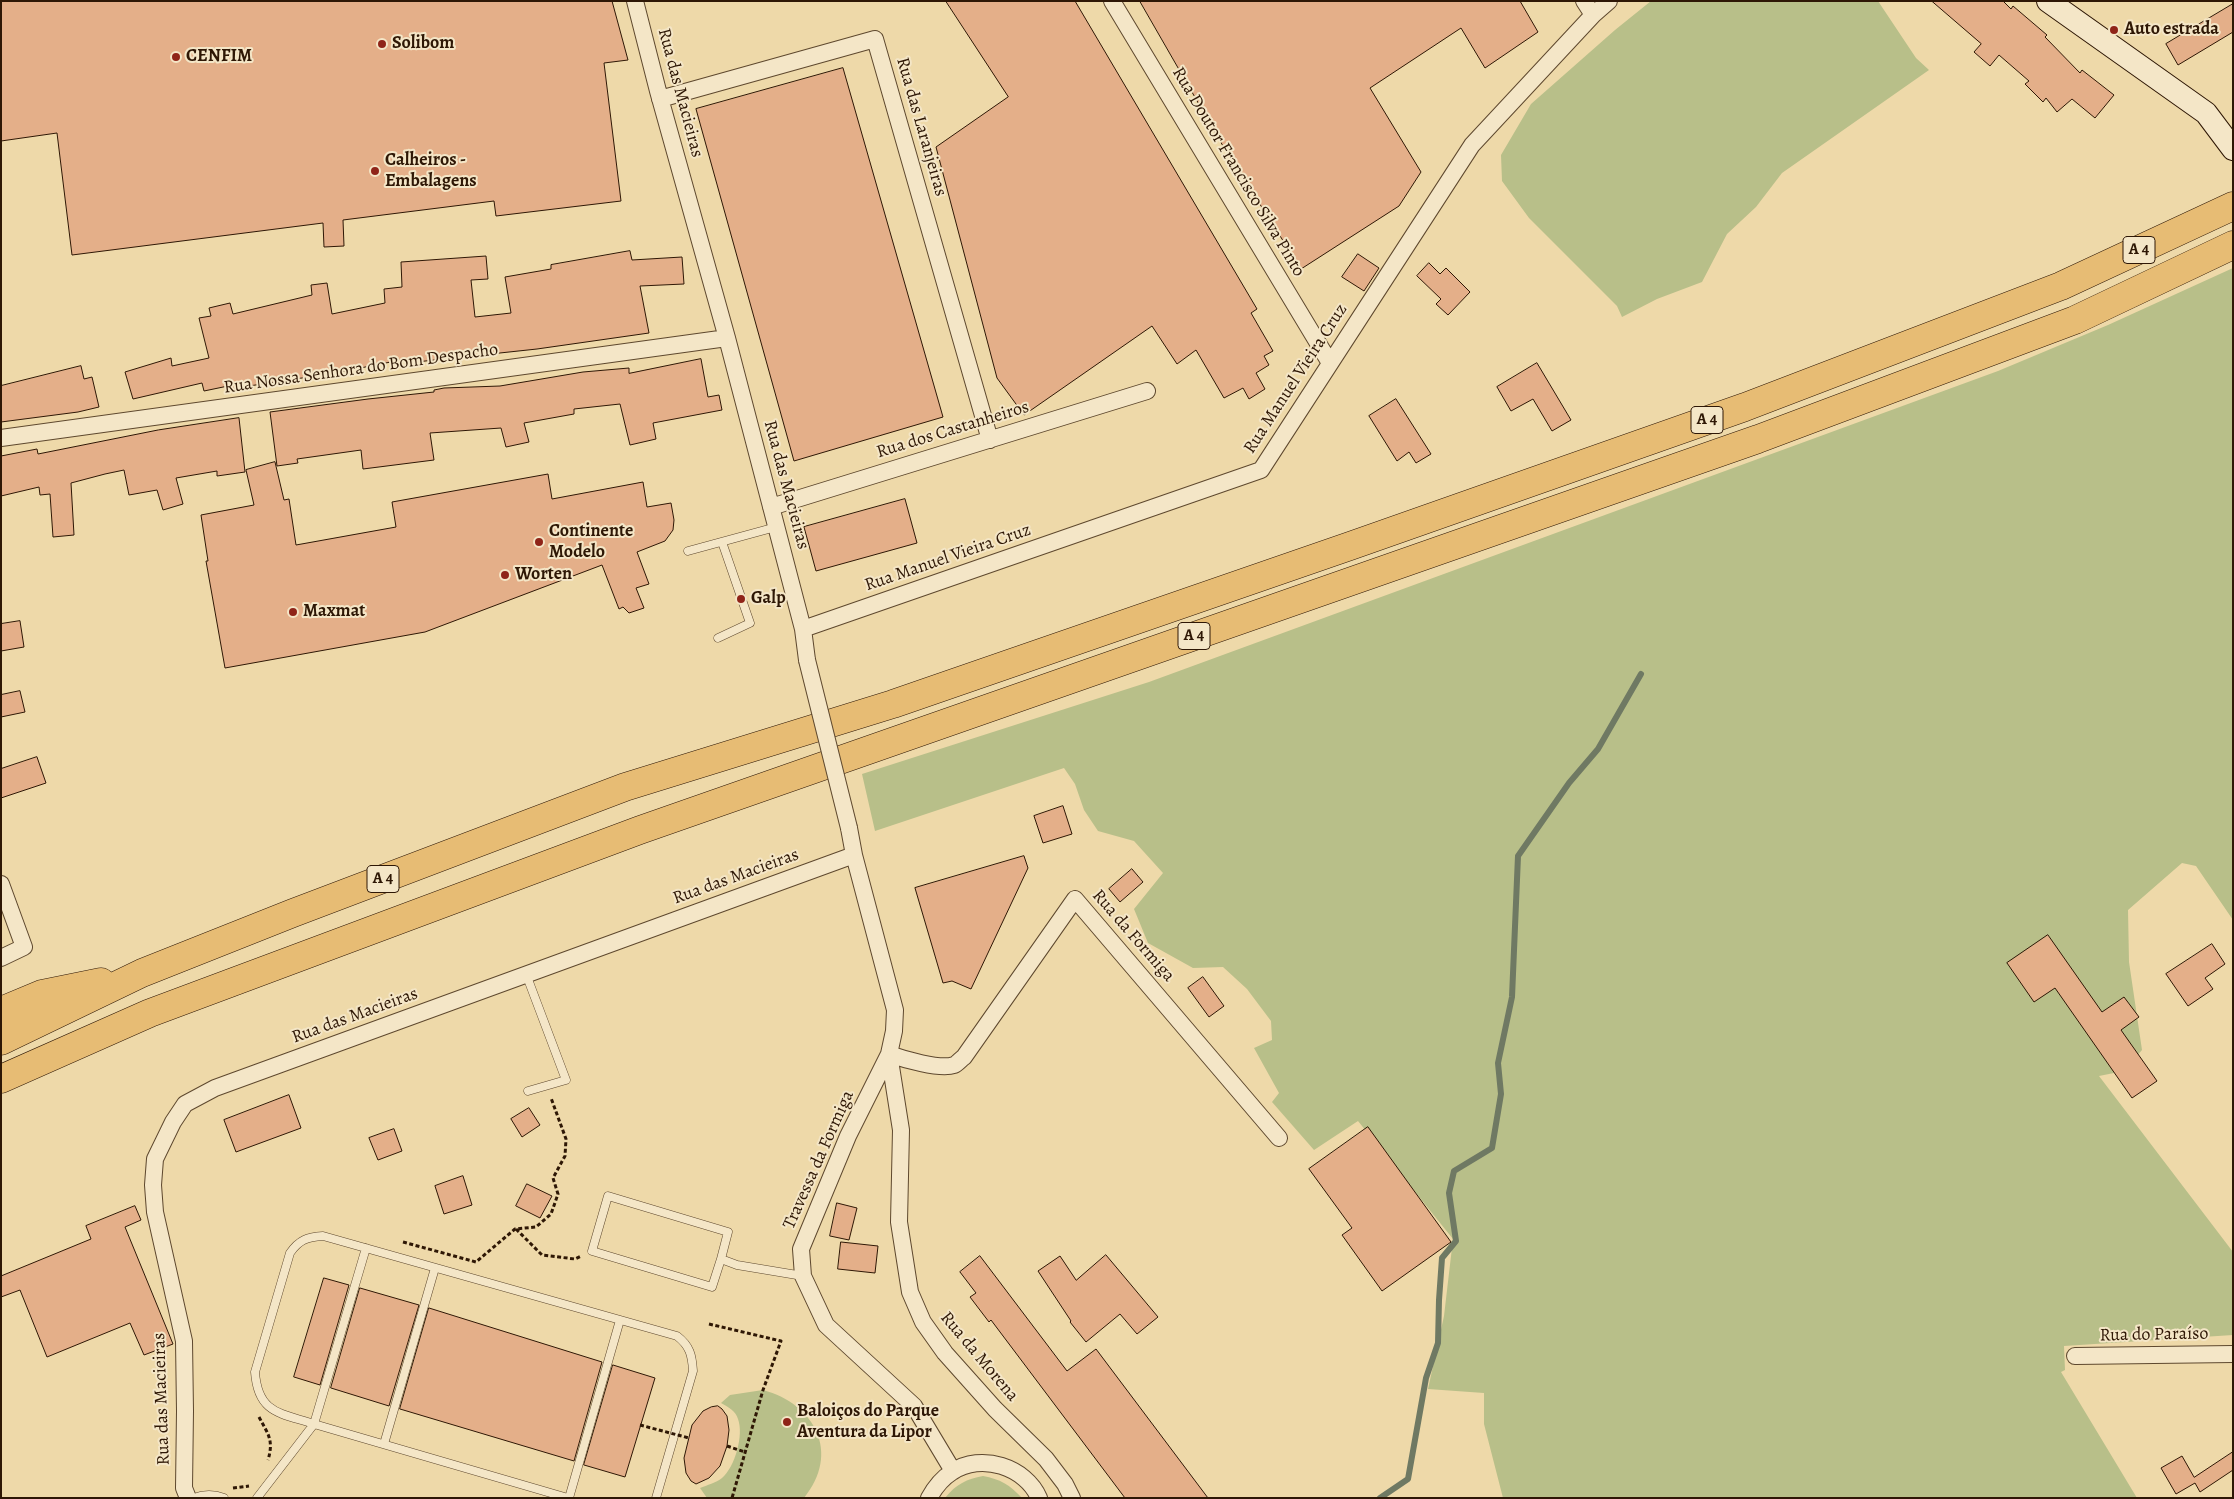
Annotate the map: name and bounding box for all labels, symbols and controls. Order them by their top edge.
place label: Auto estrada [2124,19,2219,41]
marker: Auto estrada [2108,24,2120,36]
street label: Rua das Macieiras [652,26,708,160]
place label: Solibom [392,33,454,55]
marker: Solibom [376,38,388,50]
place label: CENFIM [186,46,252,68]
marker: CENFIM [170,51,182,63]
street label: Rua das Laranjeiras [891,55,951,199]
street label: Rua Doutor Francisco Silva Pinto [1167,63,1309,281]
place label: Calheiros - Embalagens [385,150,477,192]
marker: Calheiros - Embalagens [369,165,381,177]
road number: A 4 [2123,236,2155,264]
street label: Rua Manuel Vieira Cruz [1240,300,1352,458]
street label: Rua Nossa Senhora do Bom Despacho [222,339,500,399]
street label: Rua dos Castanheiros [874,397,1032,463]
road number: A 4 [1691,406,1723,434]
street label: Rua das Macieiras [758,418,814,552]
street label: Rua Manuel Vieira Cruz [862,519,1034,597]
place label: Continente Modelo [549,521,633,564]
marker: Continente Modelo [533,536,545,548]
place label: Worten [515,564,572,586]
marker: Worten [499,569,511,581]
place label: Galp [751,588,786,610]
marker: Galp [735,593,747,605]
place label: Maxmat [303,601,365,623]
marker: Maxmat [287,606,299,618]
road number: A 4 [1178,622,1210,650]
street label: Rua das Macieiras [670,844,802,910]
road number: A 4 [367,866,399,892]
street label: Rua da Formiga [1087,885,1179,987]
street label: Rua das Macieiras [289,983,421,1049]
street label: Travessa da Formiga [779,1087,859,1233]
street label: Rua da Morena [935,1308,1023,1406]
street label: Rua do Paraíso [2099,1323,2209,1347]
street label: Rua das Macieiras [149,1332,175,1466]
place label: Baloiços do Parque Aventura da Lipor [797,1401,939,1444]
marker: Baloiços do Parque Aventura da Lipor [781,1416,793,1428]

